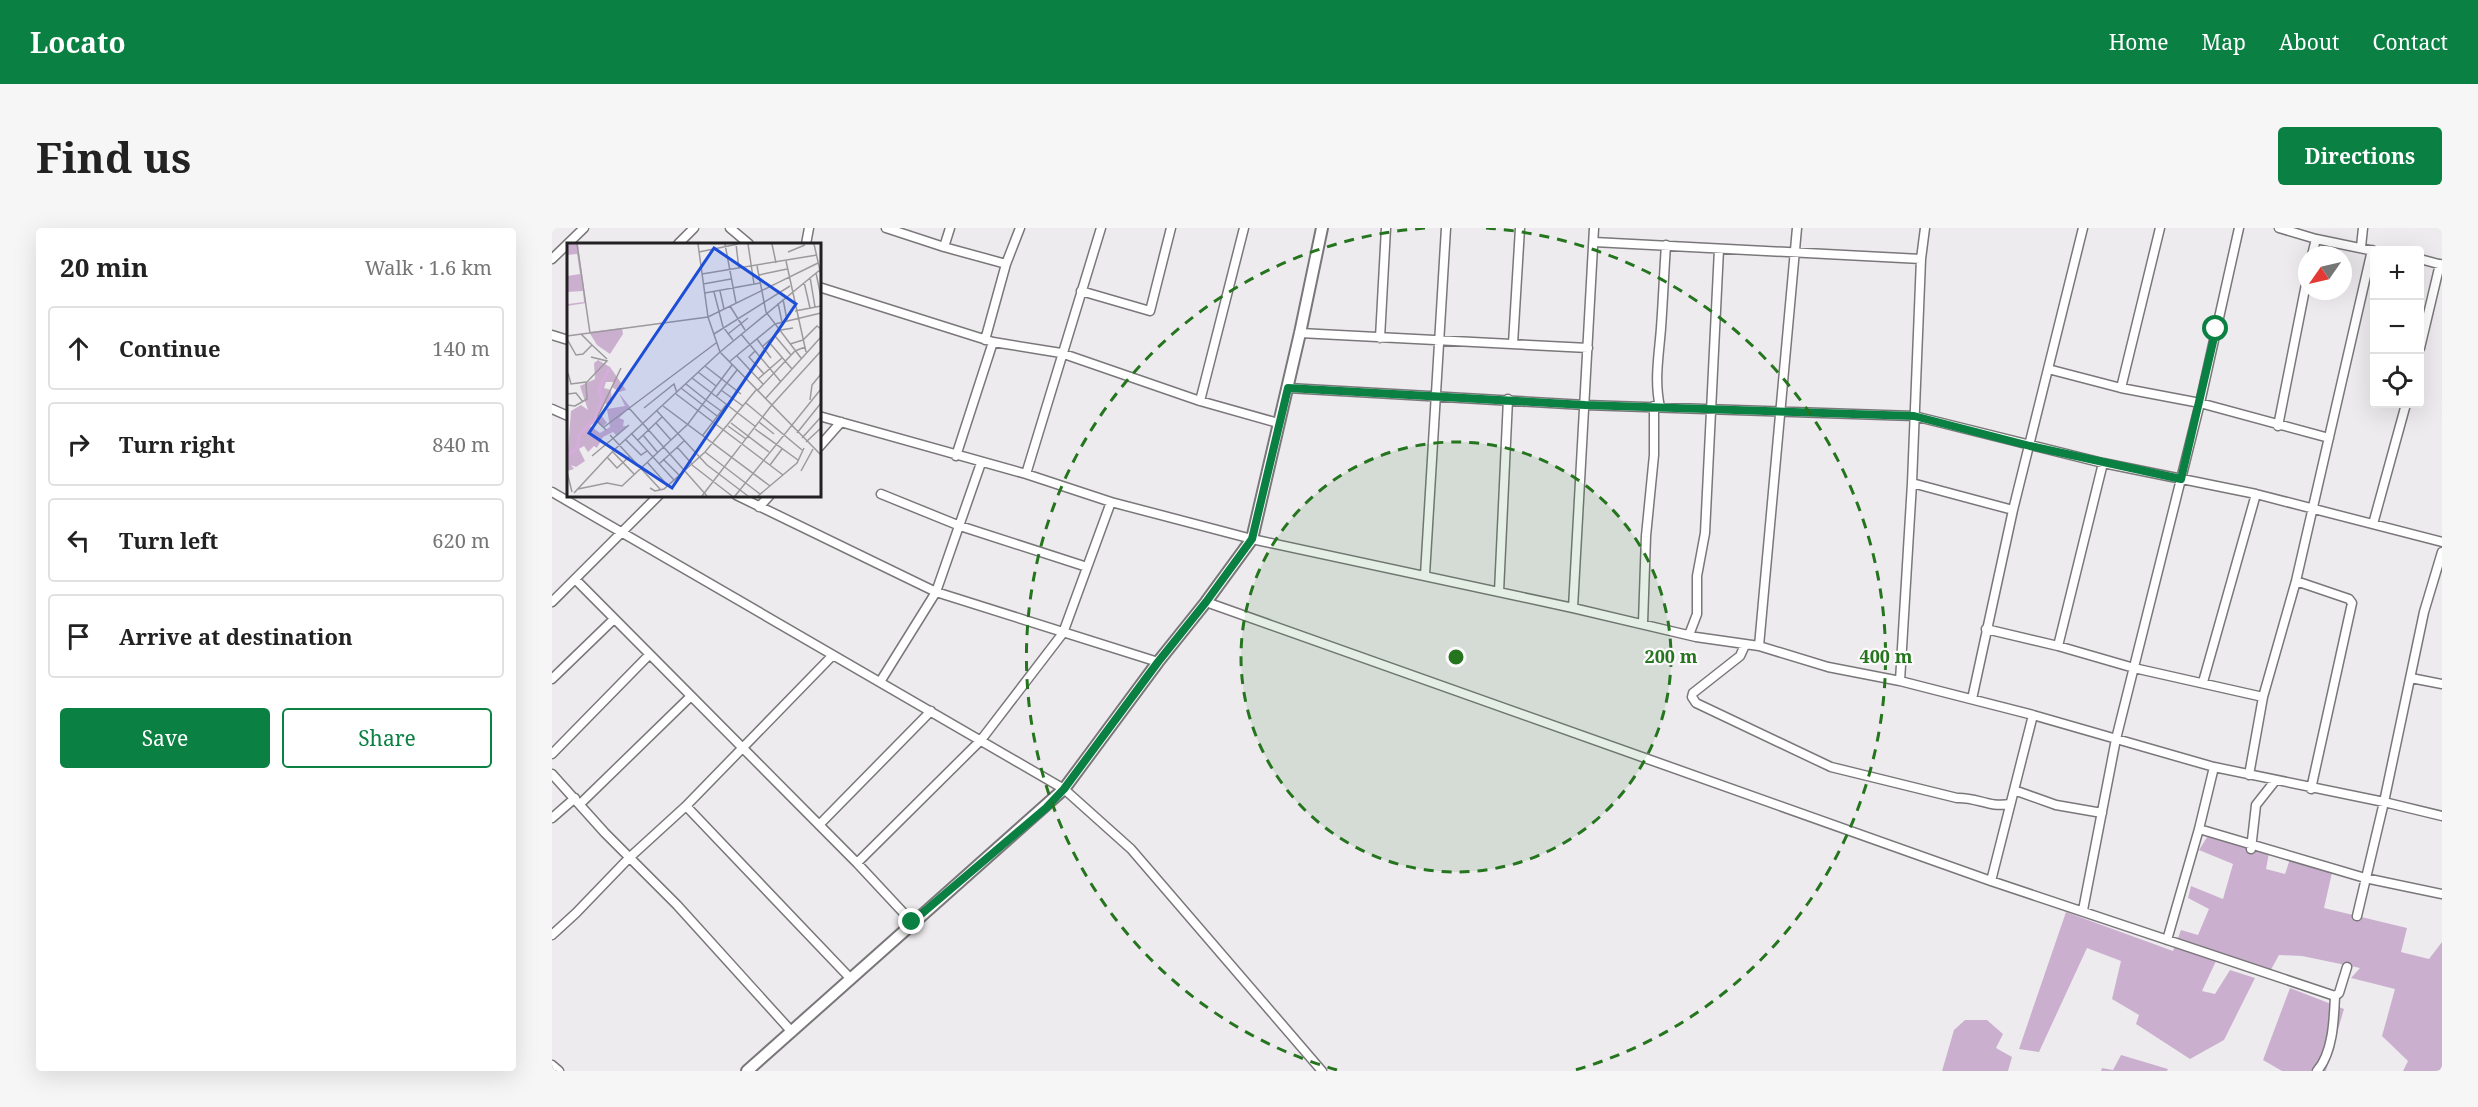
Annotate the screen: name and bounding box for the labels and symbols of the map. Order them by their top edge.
inset map [567,243,820,496]
north arrow [2298,246,2352,300]
route start [2202,315,2228,341]
text: 200 m [1645,644,1698,668]
text: 400 m [1860,644,1913,668]
centre of rings [1446,647,1466,667]
route end [898,908,924,934]

